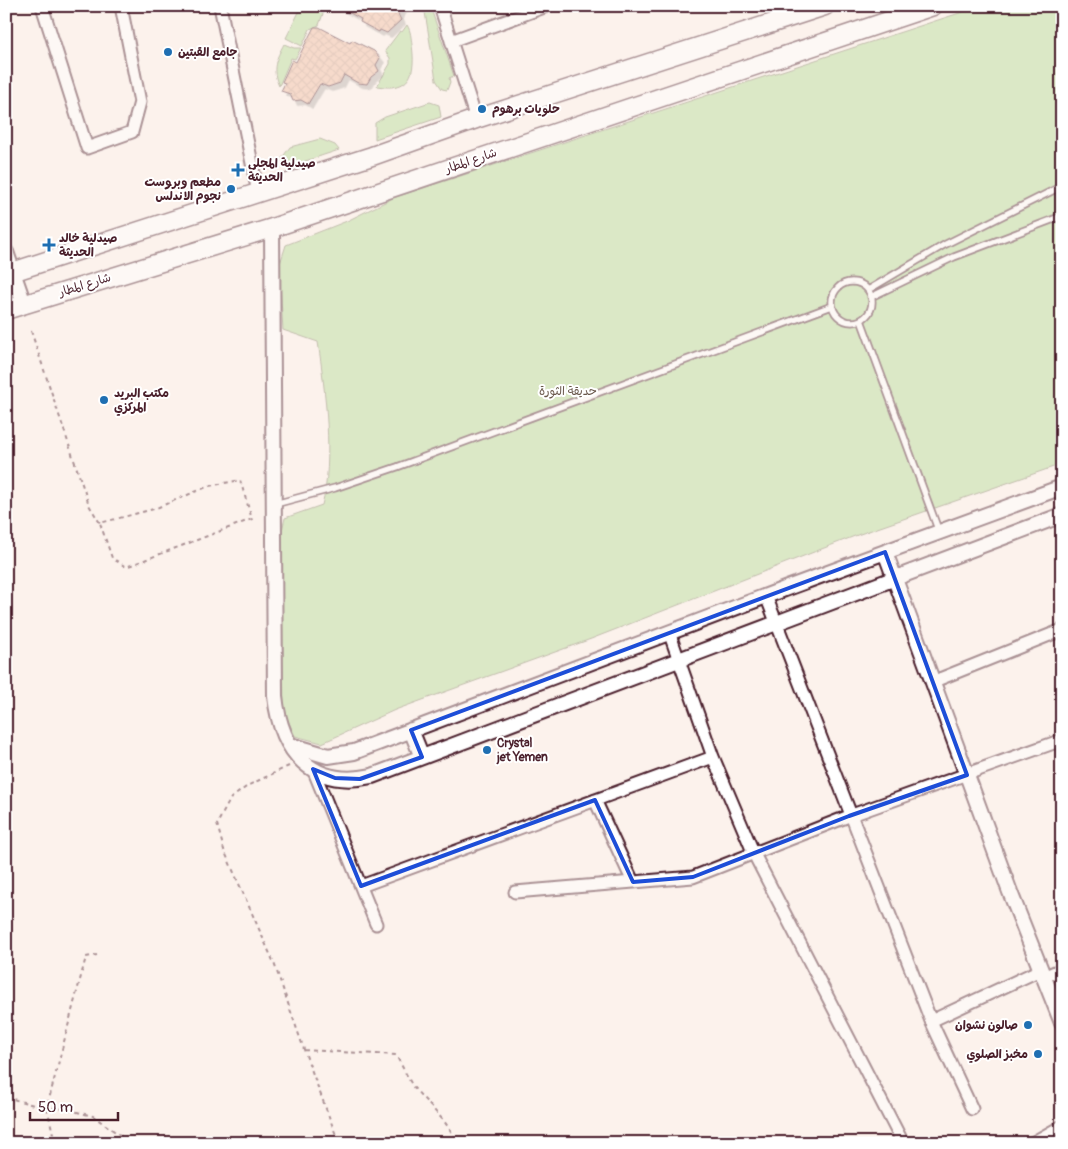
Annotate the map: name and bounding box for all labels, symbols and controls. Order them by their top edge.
place label: جامع القبتين [178,45,238,61]
marker: جامع القبتين [162,46,174,58]
place label: حلويات برهوم [492,102,560,118]
marker: حلويات برهوم [476,103,488,115]
street label: شارع المطار [442,145,499,178]
place label: صيدلية المجلي الحديثة [248,156,316,185]
marker: صيدلية المجلي الحديثة [232,164,244,176]
place label: مطعم وبروست نجوم الاندلس [144,175,221,205]
marker: مطعم وبروست نجوم الاندلس [225,183,237,195]
place label: صيدلية خالد الحديثة [59,231,117,260]
marker: صيدلية خالد الحديثة [43,239,55,251]
street label: شارع المطار [56,270,113,301]
park label: حديقة الثورة [539,384,597,399]
place label: مكتب البريد المركزي [114,386,169,416]
marker: مكتب البريد المركزي [98,394,110,406]
place label: Crystal jet Yemen [496,736,548,765]
marker: Crystal jet Yemen [481,744,493,756]
place label: صالون نشوان [955,1018,1018,1033]
marker: صالون نشوان [1022,1019,1034,1031]
place label: مخبز الصلوي [966,1047,1028,1063]
marker: مخبز الصلوي [1032,1048,1044,1060]
scale bar [30,1089,118,1121]
text: 50 m [38,1098,73,1117]

